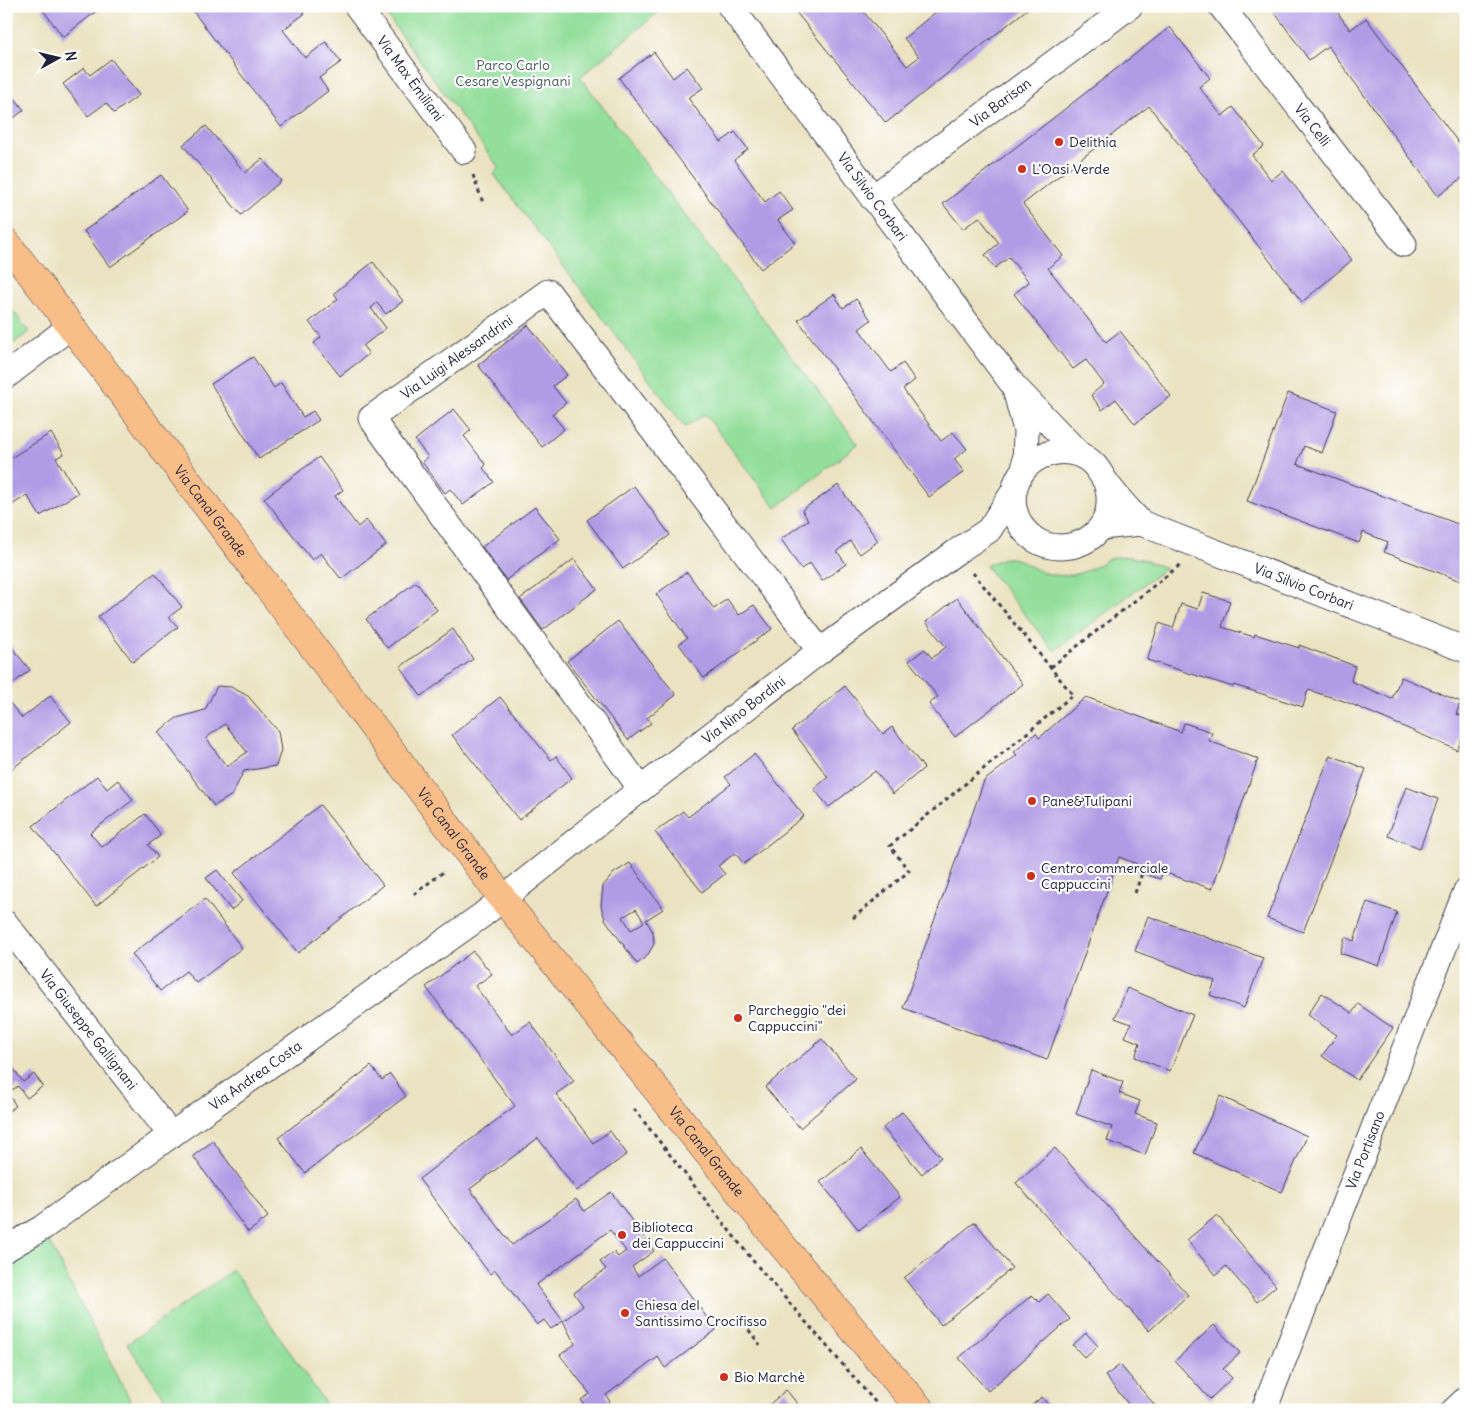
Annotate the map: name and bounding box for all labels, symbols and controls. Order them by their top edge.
north arrow [32,32,82,82]
street label: Via Max Emiliani [373,32,448,125]
text: N [61,50,80,62]
park label: Parco Carlo Cesare Vespignani [455,56,571,90]
street label: Via Barisan [966,74,1035,131]
street label: Via Celli [1290,100,1335,150]
place label: Delithia [1069,133,1117,151]
marker: Delithia [1053,136,1065,148]
street label: Via Silvio Corbari [834,149,911,244]
place label: L'Oasi Verde [1032,160,1110,178]
marker: L'Oasi Verde [1016,163,1028,175]
street label: Via Luigi Alessandrini [397,311,516,403]
street label: Via Canal Grande [170,462,251,561]
street label: Via Silvio Corbari [1251,559,1356,614]
street label: Via Nino Bordini [698,672,789,748]
street label: Via Canal Grande [413,784,494,883]
place label: Pane&Tulipani [1042,792,1132,810]
marker: Pane&Tulipani [1026,795,1038,807]
place label: Centro commerciale Cappuccini [1041,859,1168,893]
marker: Centro commerciale Cappuccini [1025,870,1037,882]
street label: Via Giuseppe Gallignani [36,966,141,1093]
place label: Parcheggio "dei Cappuccini" [748,1001,846,1035]
marker: Parcheggio "dei Cappuccini" [732,1012,744,1024]
street label: Via Andrea Costa [206,1037,305,1114]
street label: Via Canal Grande [665,1103,748,1200]
street label: Via Portisano [1342,1108,1389,1192]
place label: Biblioteca dei Cappuccini [632,1218,724,1252]
marker: Biblioteca dei Cappuccini [616,1229,628,1241]
place label: Chiesa del Santissimo Crocifisso [635,1296,767,1330]
marker: Chiesa del Santissimo Crocifisso [619,1307,631,1319]
place label: Bio Marchè [734,1368,805,1386]
marker: Bio Marchè [718,1371,730,1383]

